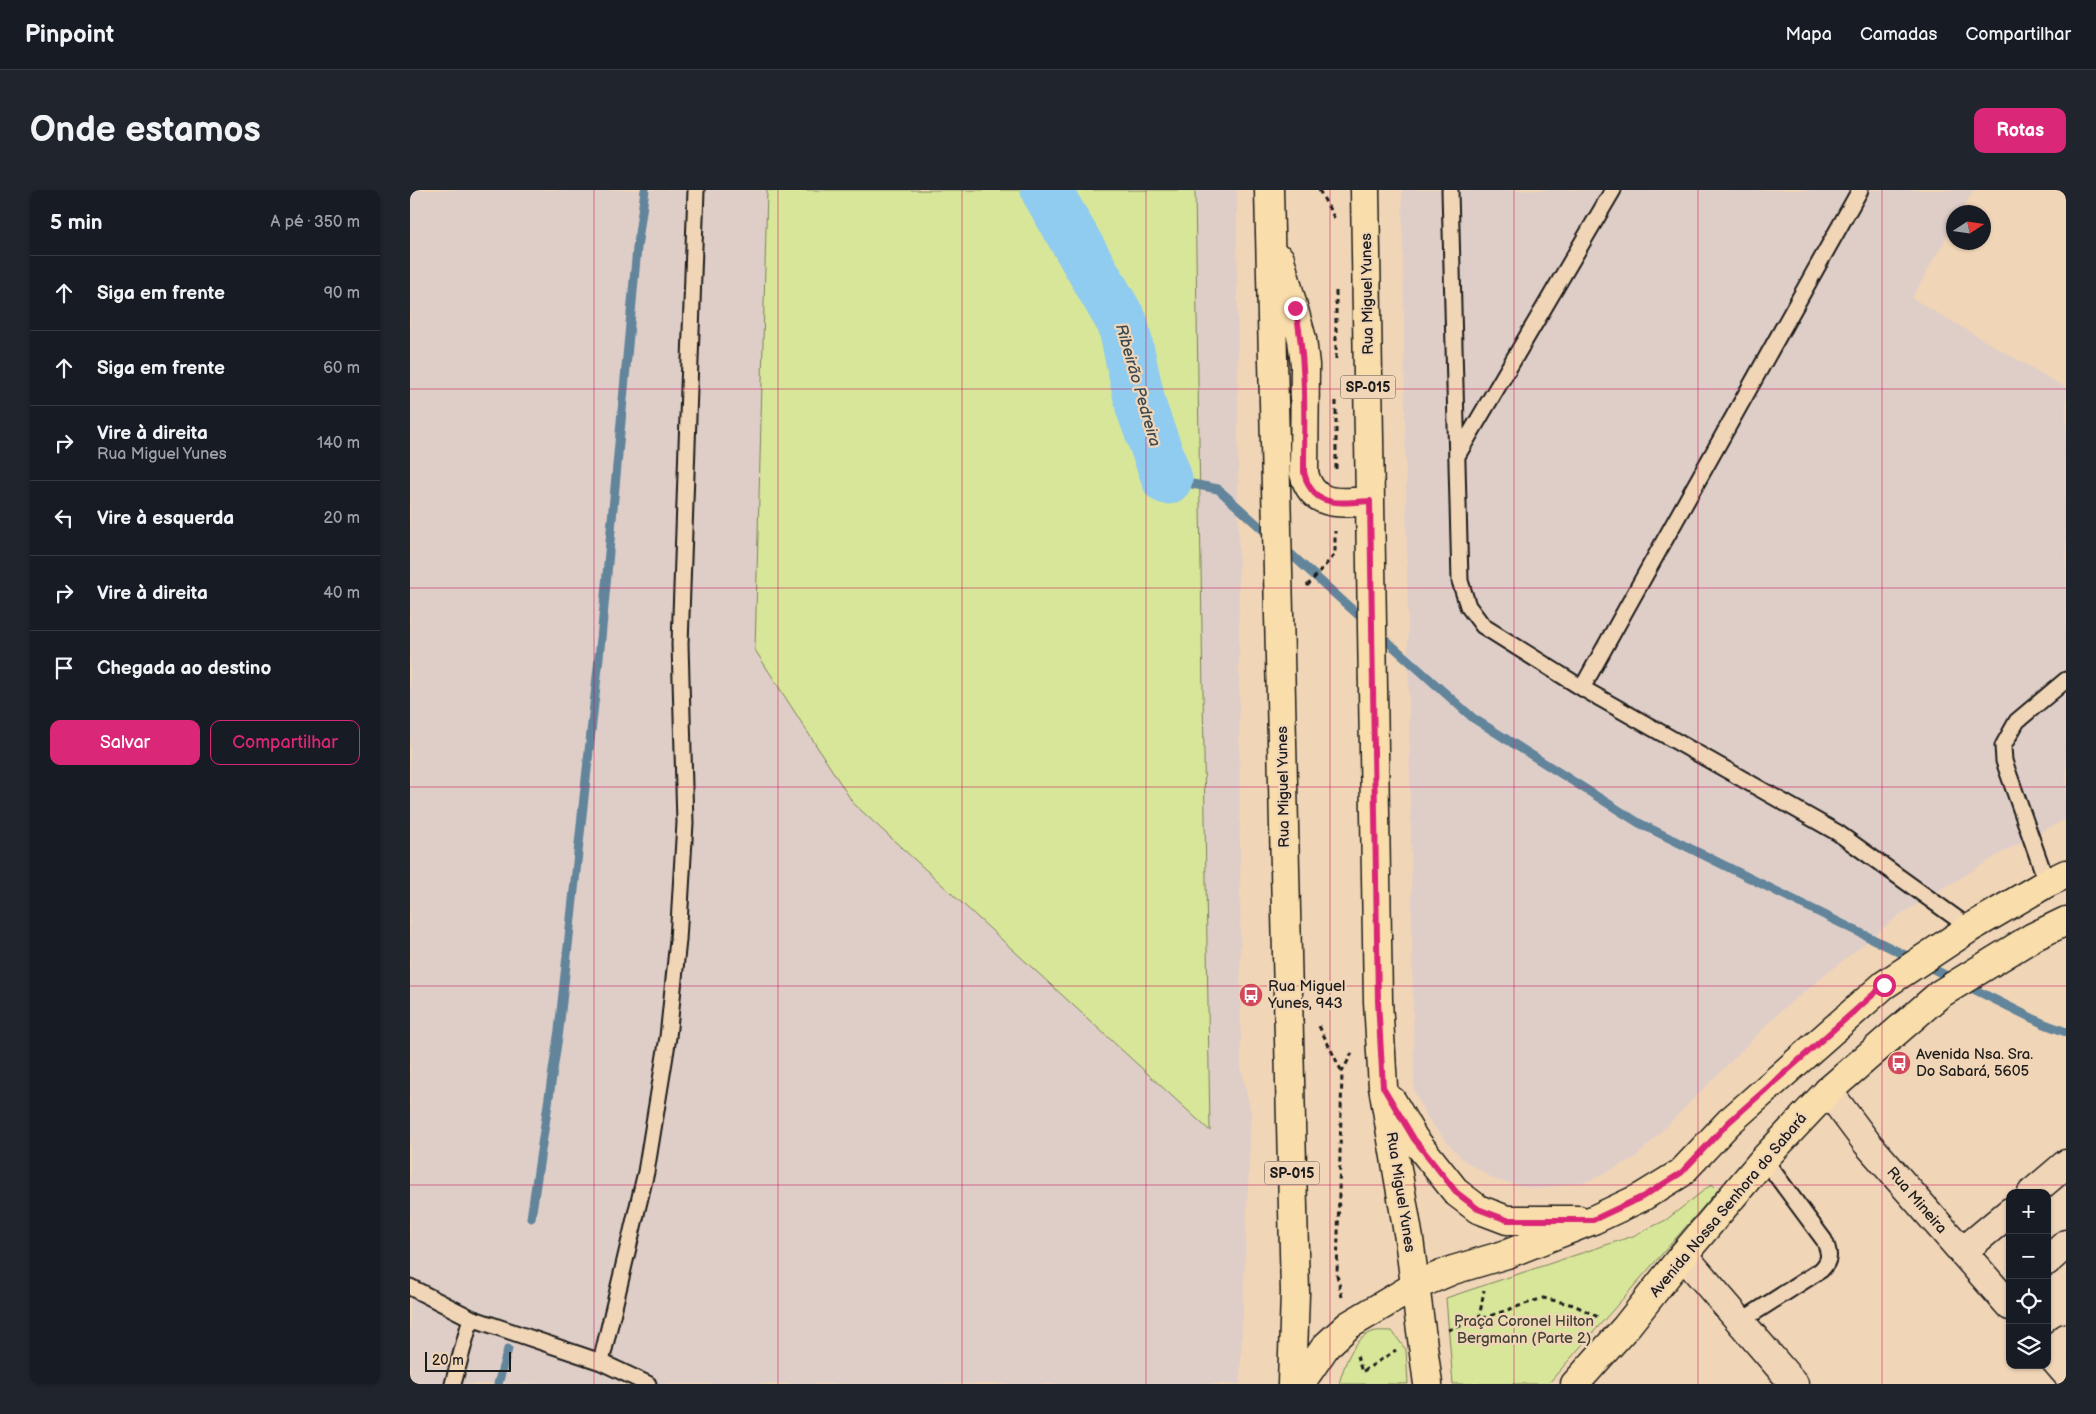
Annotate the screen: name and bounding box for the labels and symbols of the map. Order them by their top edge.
north arrow [1946,205,1991,250]
street label: Rua Miguel Yunes [1357,233,1378,355]
route end [1284,297,1307,320]
water label: Ribeirão Pedreira [1111,322,1164,449]
road number: SP-015 [1340,376,1396,398]
street label: Rua Miguel Yunes [1273,726,1294,848]
route start [1873,974,1896,997]
place label: Rua Miguel Yunes, 943 [1267,977,1345,1013]
bus stop icon: Rua Miguel Yunes, 943 [1238,982,1264,1008]
place label: Avenida Nsa. Sra. Do Sabará, 5605 [1916,1045,2033,1081]
bus stop icon: Avenida Nsa. Sra. Do Sabará, 5605 [1886,1050,1912,1076]
street label: Avenida Nossa Senhora do Sabará [1646,1109,1811,1301]
street label: Rua Miguel Yunes [1382,1131,1419,1254]
road number: SP-015 [1264,1161,1320,1184]
street label: Rua Mineira [1882,1163,1951,1238]
park label: Praça Coronel Hilton Bergmann (Parte 2) [1454,1312,1594,1348]
scale bar [425,1349,511,1372]

